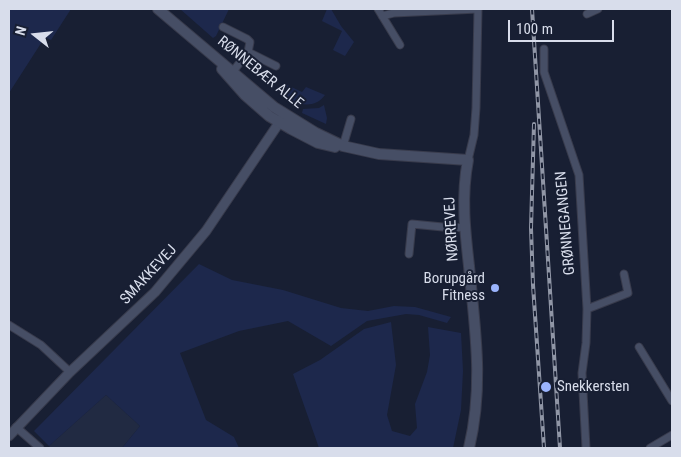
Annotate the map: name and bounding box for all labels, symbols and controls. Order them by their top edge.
north arrow [10,10,60,60]
scale bar [511,10,617,42]
text: 100 m [516,20,553,38]
text: N [12,25,29,37]
street label: RØNNEBÆR ALLE [213,33,307,113]
street label: GRØNNEGANGEN [552,170,580,276]
street label: NØRREVEJ [441,196,463,262]
street label: SMAKKEVEJ [117,242,181,308]
place label: Borupgård Fitness [424,270,485,305]
marker: Borupgård Fitness [489,282,501,294]
place label: Snekkersten [557,378,630,396]
marker: Snekkersten [539,380,553,394]

